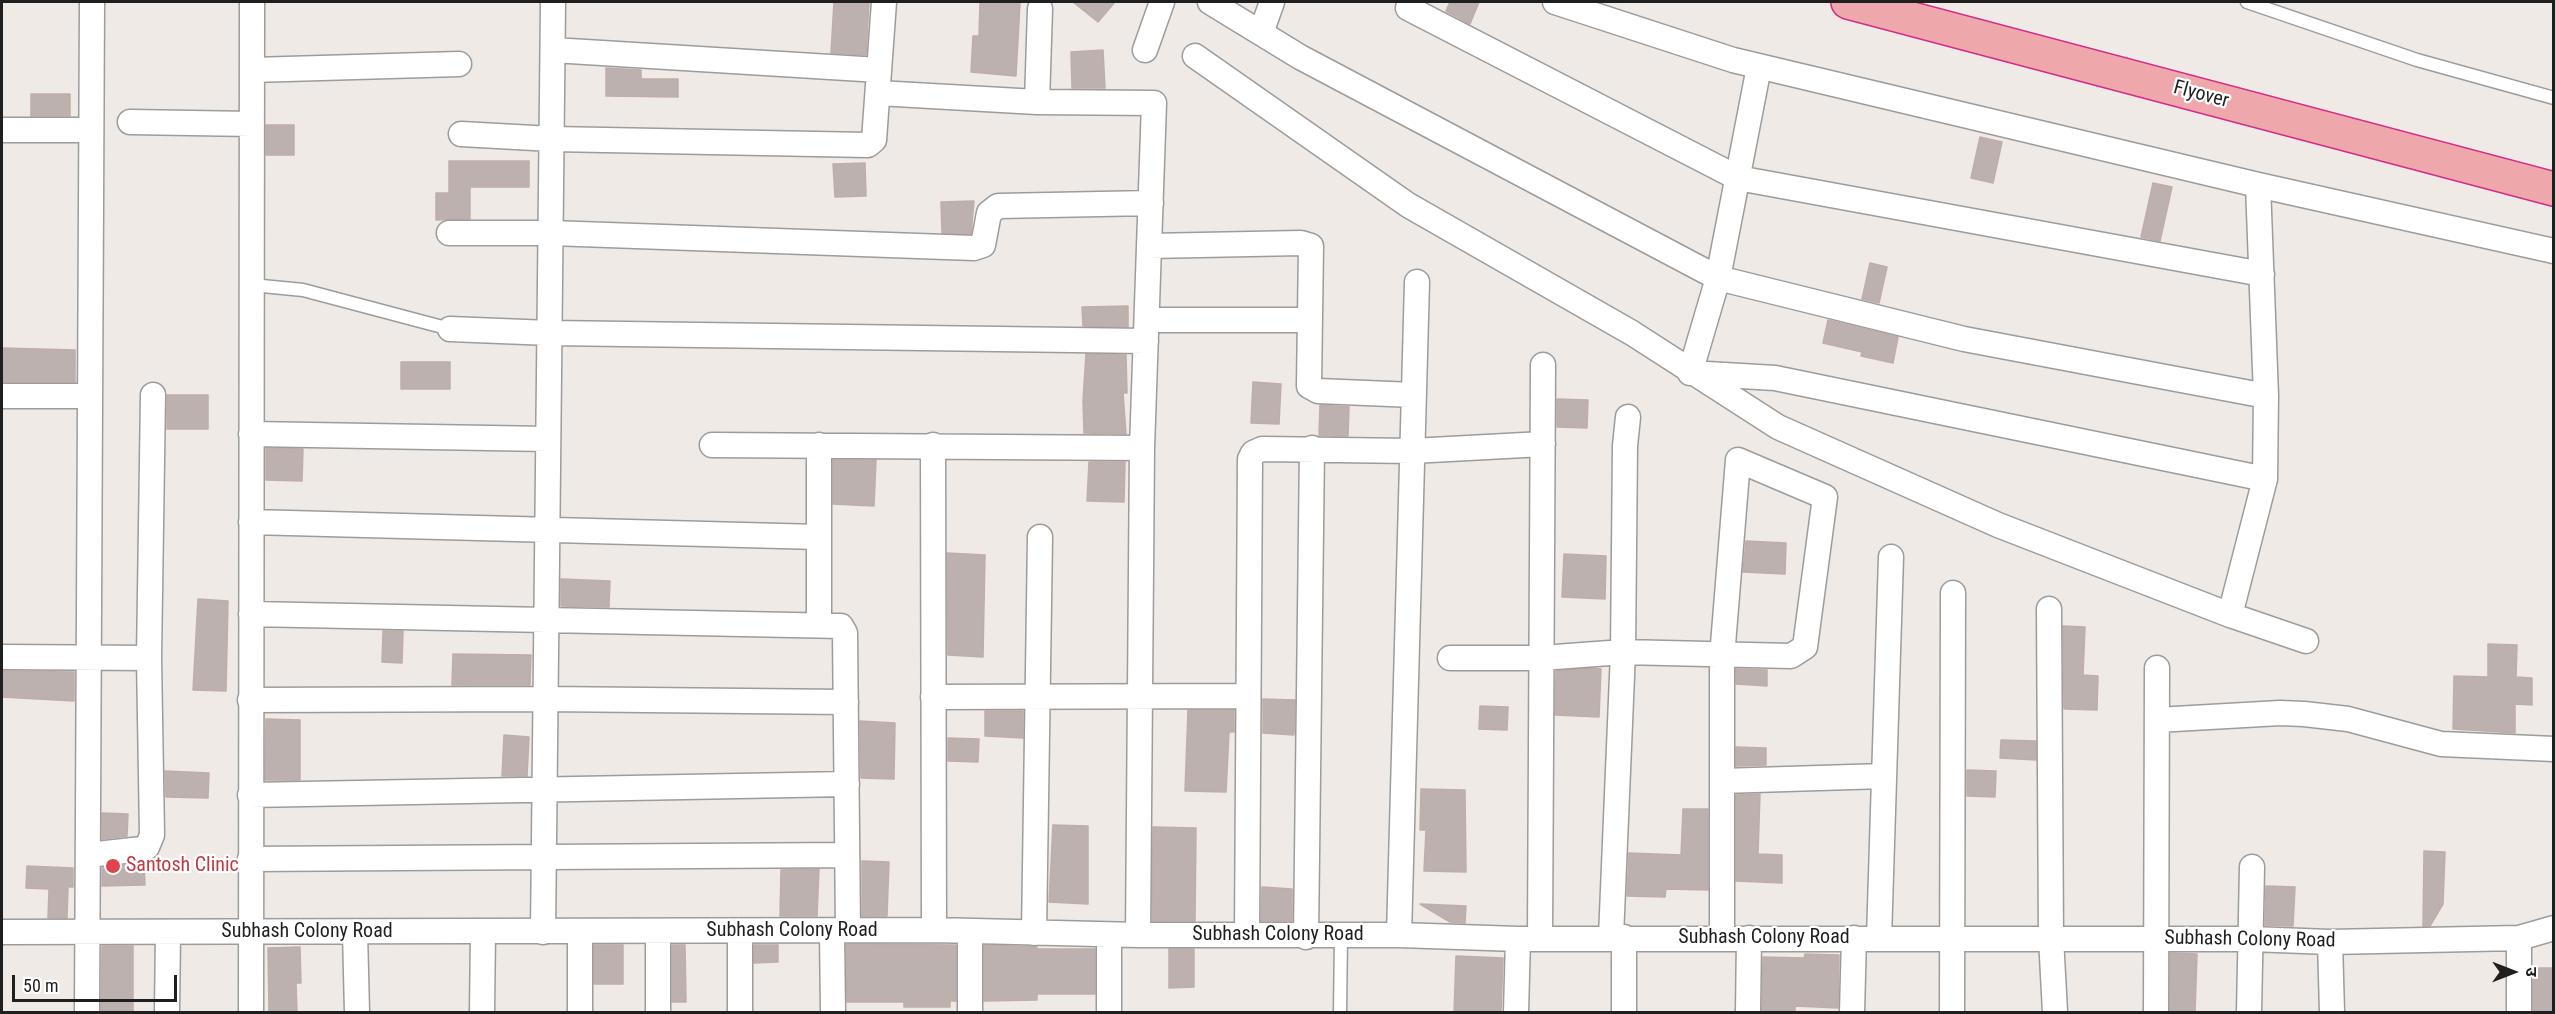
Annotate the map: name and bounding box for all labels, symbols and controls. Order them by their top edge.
street label: Flyover [2171,76,2231,114]
place label: Santosh Clinic [126,854,239,878]
marker: Santosh Clinic [104,857,122,875]
street label: Subhash Colony Road [706,919,878,943]
street label: Subhash Colony Road [221,920,393,944]
street label: Subhash Colony Road [1192,923,1364,947]
street label: Subhash Colony Road [1678,926,1850,950]
street label: Subhash Colony Road [2164,927,2336,953]
north arrow [2483,942,2543,1002]
scale bar [15,963,180,1001]
text: उ [2522,967,2541,977]
text: 50 m [23,975,58,996]

